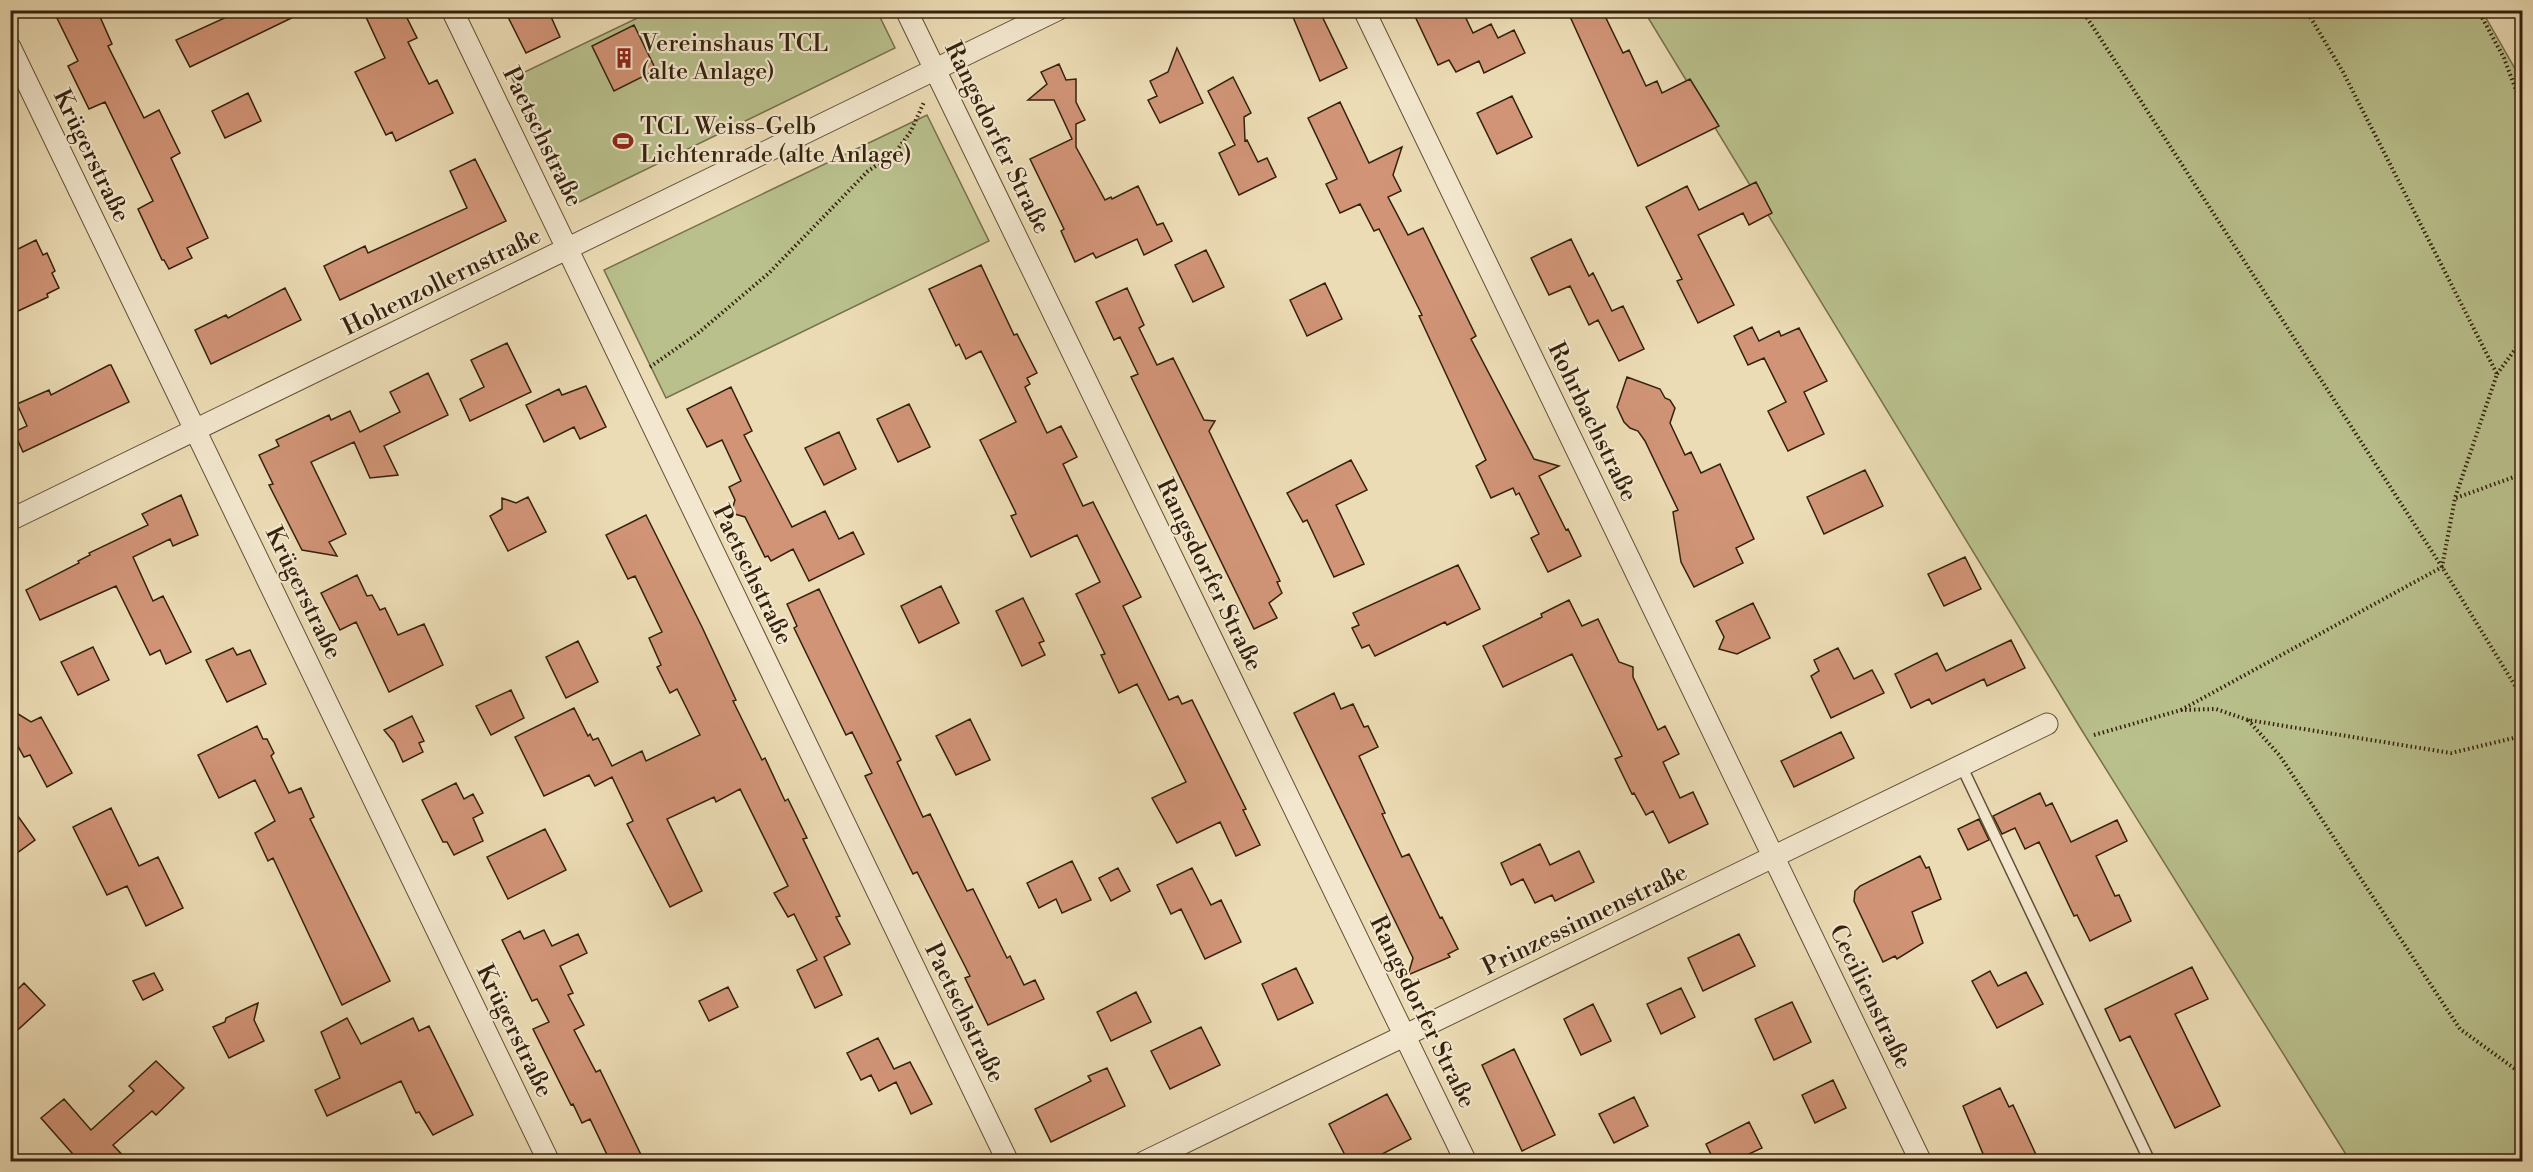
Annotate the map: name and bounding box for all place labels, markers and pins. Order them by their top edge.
place label: Vereinshaus TCL (alte Anlage) [640,29,828,87]
building icon: Vereinshaus TCL (alte Anlage) [612,46,636,70]
place label: TCL Weiss-Gelb Lichtenrade (alte Anlage) [640,112,912,170]
sports icon: TCL Weiss-Gelb Lichtenrade (alte Anlage) [611,129,635,153]

